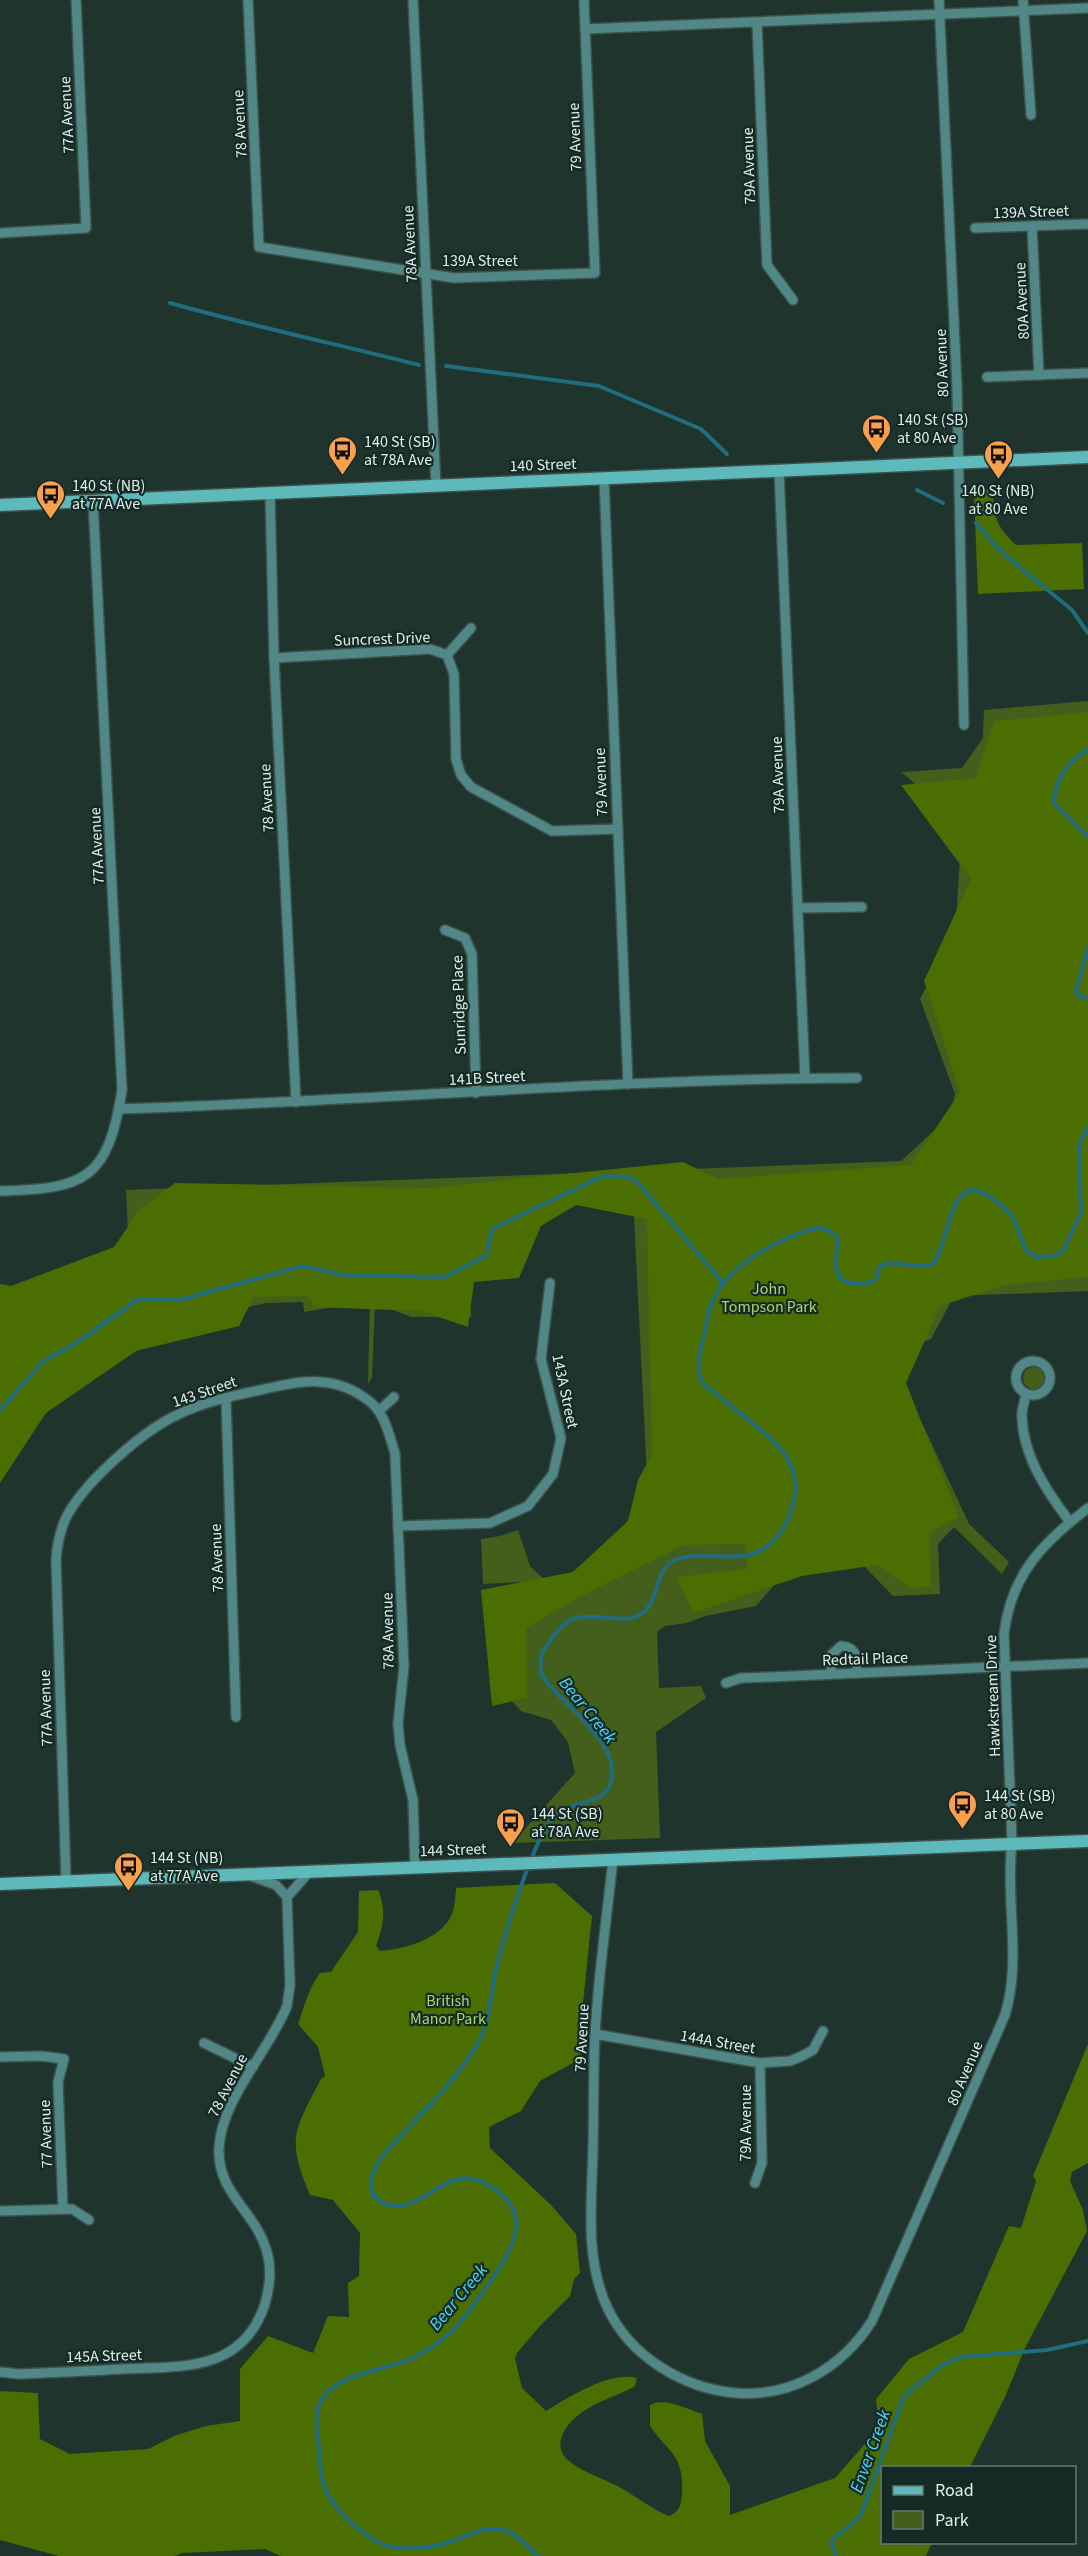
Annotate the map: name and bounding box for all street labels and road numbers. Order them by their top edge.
street label: 77A Avenue [54,76,80,154]
street label: 78 Avenue [227,89,253,159]
street label: 79 Avenue [563,102,587,172]
street label: 79A Avenue [737,127,761,205]
street label: 139A Street [993,200,1070,224]
street label: 78A Avenue [397,205,423,283]
street label: 139A Street [442,250,518,272]
street label: 80A Avenue [1009,262,1035,340]
street label: 80 Avenue [930,328,954,398]
street label: 140 Street [509,453,578,477]
street label: Suncrest Drive [334,626,431,652]
street label: 79A Avenue [766,736,790,814]
street label: 79 Avenue [589,747,613,817]
street label: 78 Avenue [254,763,280,833]
street label: 77A Avenue [84,807,110,885]
street label: Sunridge Place [446,955,472,1055]
street label: 141B Street [448,1065,526,1091]
street label: 143A Street [546,1352,584,1431]
street label: 143 Street [169,1370,240,1413]
street label: 78 Avenue [205,1523,229,1593]
street label: 78A Avenue [376,1592,400,1670]
street label: Hawkstream Drive [980,1635,1006,1757]
street label: Redtail Place [822,1646,909,1671]
street label: 77A Avenue [34,1669,58,1747]
street label: 144 Street [419,1838,488,1862]
street label: 79 Avenue [569,2003,595,2073]
street label: 144A Street [679,2025,758,2060]
street label: 80 Avenue [941,2038,988,2109]
street label: 78 Avenue [203,2050,253,2121]
street label: 79A Avenue [735,2084,757,2162]
street label: 77 Avenue [34,2099,58,2169]
street label: 145A Street [66,2344,143,2368]

